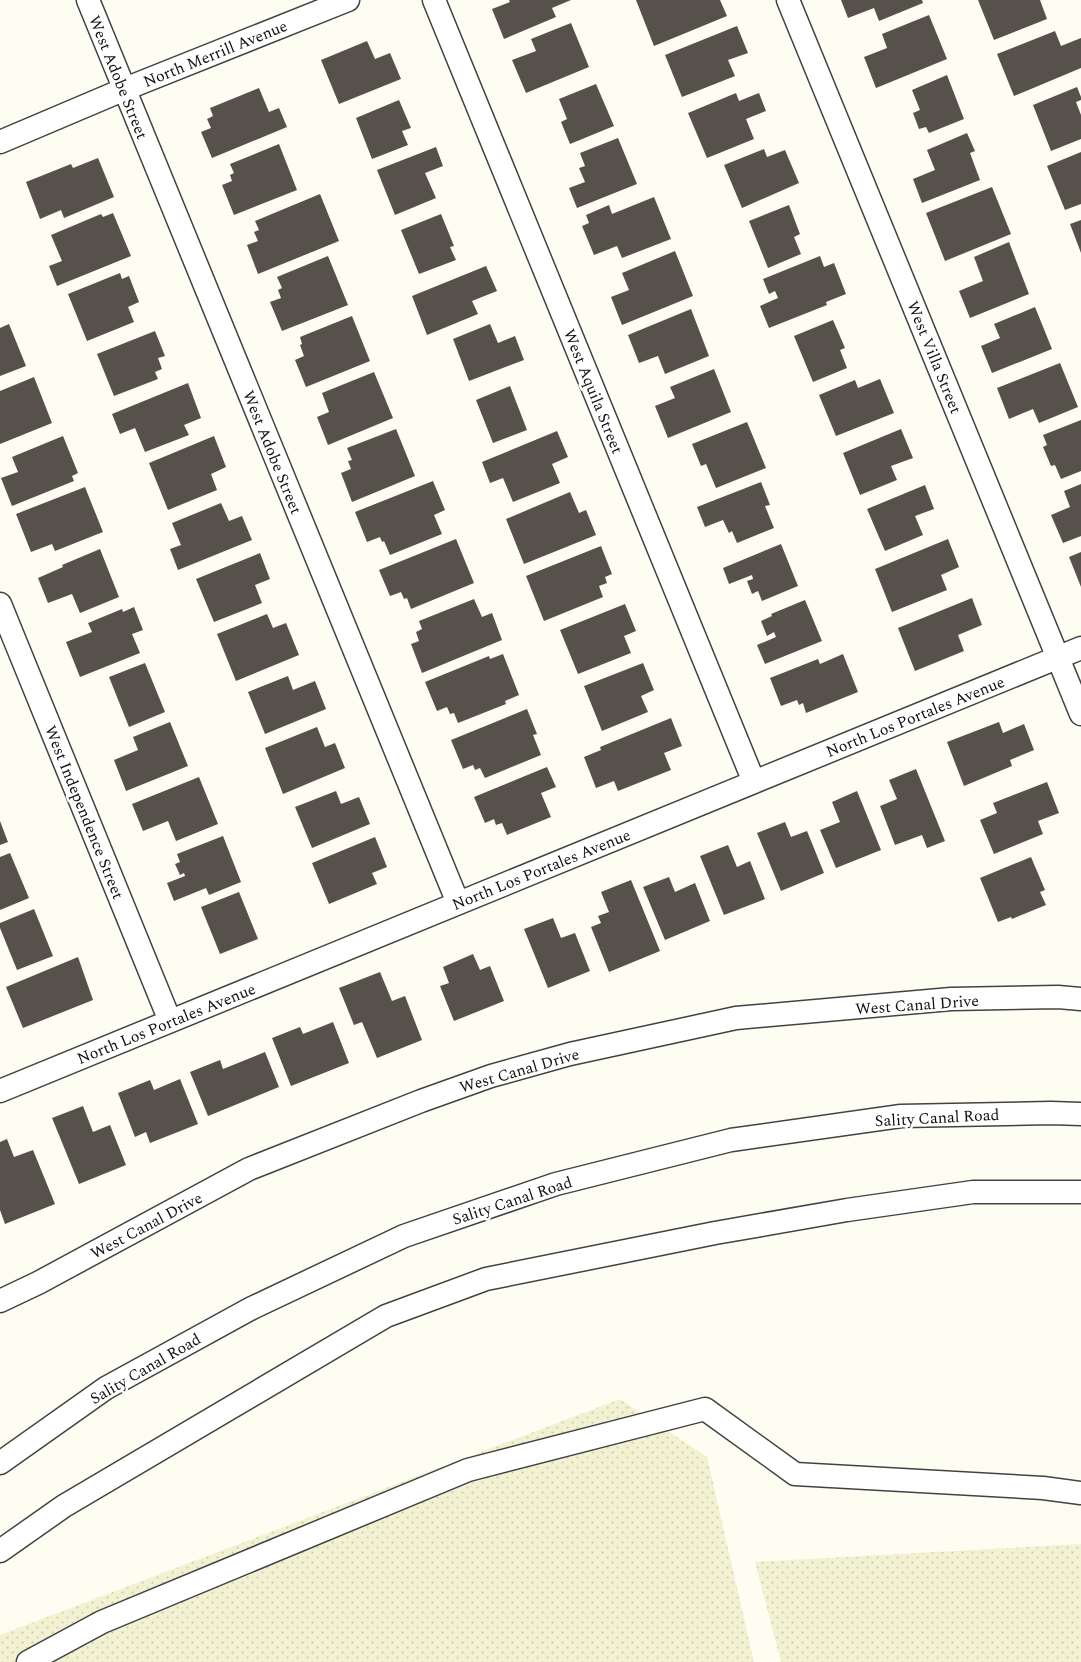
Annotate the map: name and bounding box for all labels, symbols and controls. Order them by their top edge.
street label: West Adobe Street [82,12,154,143]
street label: North Merrill Avenue [140,14,291,94]
street label: West Villa Street [901,297,968,418]
street label: West Aquila Street [557,325,629,458]
street label: West Adobe Street [236,387,308,518]
street label: North Los Portales Avenue [822,670,1008,764]
street label: West Independence Street [38,722,130,903]
street label: North Los Portales Avenue [448,823,634,917]
street label: North Los Portales Avenue [73,977,259,1071]
street label: West Canal Drive [854,989,980,1021]
street label: West Canal Drive [456,1042,582,1100]
street label: Sality Canal Road [874,1103,1000,1133]
street label: Sality Canal Road [449,1170,575,1232]
street label: West Canal Drive [86,1186,207,1266]
street label: Sality Canal Road [85,1327,206,1410]

